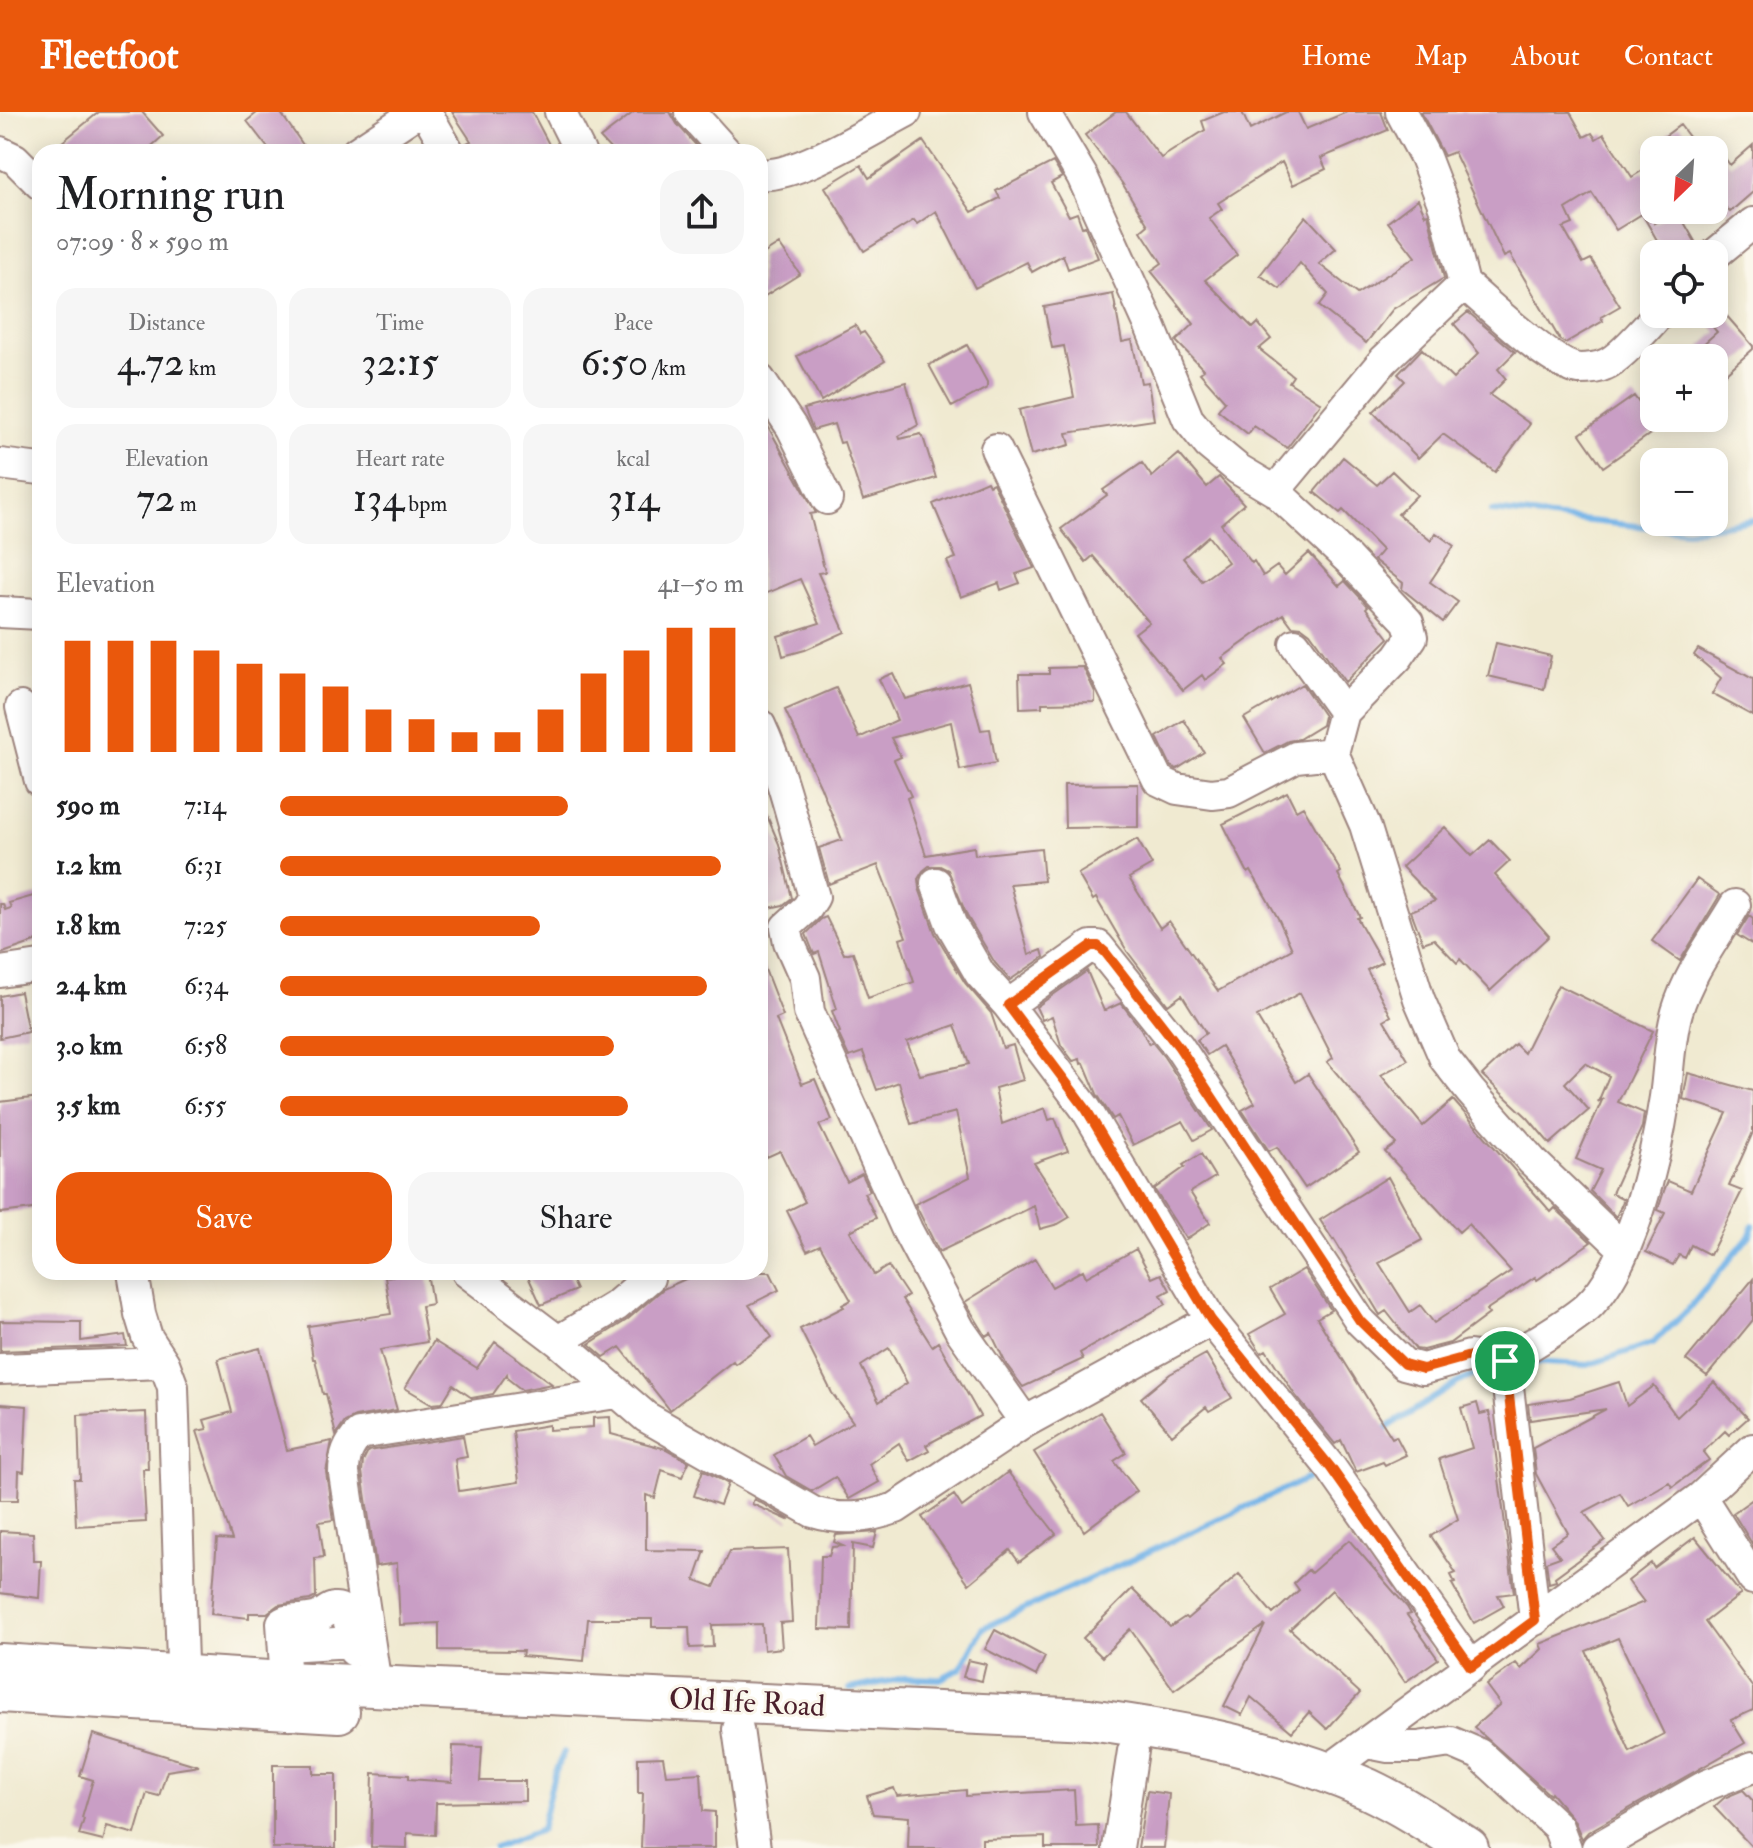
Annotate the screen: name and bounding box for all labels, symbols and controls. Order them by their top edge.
text: Fleetfoot [40,32,179,80]
text: Home [1301,39,1371,74]
text: Map [1415,39,1467,74]
text: About [1511,39,1580,74]
text: Contact [1624,39,1713,74]
north arrow [1640,136,1728,224]
map controls [1640,136,1728,536]
text: Morning run [56,168,285,223]
button: share [660,170,744,254]
text: 07:09 · 8 × 590 m [56,226,229,258]
button: locate [1640,240,1728,328]
text: Distance [128,309,205,337]
text: Time [376,309,424,337]
text: Pace [614,309,653,337]
text: 4.72 [117,337,184,388]
text: 32:15 [361,337,439,388]
text: 6:50 [580,337,648,388]
button: + [1640,344,1728,432]
text: km [184,354,216,382]
text: /km [648,354,686,382]
text: Elevation [125,445,209,473]
text: Heart rate [355,445,445,473]
text: kcal [616,445,650,473]
button: − [1640,448,1728,536]
text: 72 [136,473,175,524]
text: 134 [353,473,404,524]
text: 314 [608,473,659,524]
text: m [175,490,197,518]
text: bpm [404,490,447,518]
text: Elevation [56,568,155,600]
text: 41–50 m [657,568,744,600]
text: 590 m [56,790,120,822]
text: 7:14 [184,790,226,822]
text: 1.2 km [56,850,122,882]
text: 6:31 [184,850,223,882]
text: 1.8 km [56,910,121,942]
text: 7:25 [184,910,227,942]
text: 2.4 km [56,970,127,1002]
text: 6:34 [184,970,227,1002]
text: 3.0 km [56,1030,122,1062]
text: 6:58 [184,1030,227,1062]
text: 3.5 km [56,1090,120,1122]
text: 6:55 [184,1090,226,1122]
button: Save [56,1172,392,1264]
button: Share [408,1172,744,1264]
pin [1471,1327,1539,1395]
icon: arrive [1483,1339,1527,1383]
street label: Old Ife Road [668,1680,826,1725]

